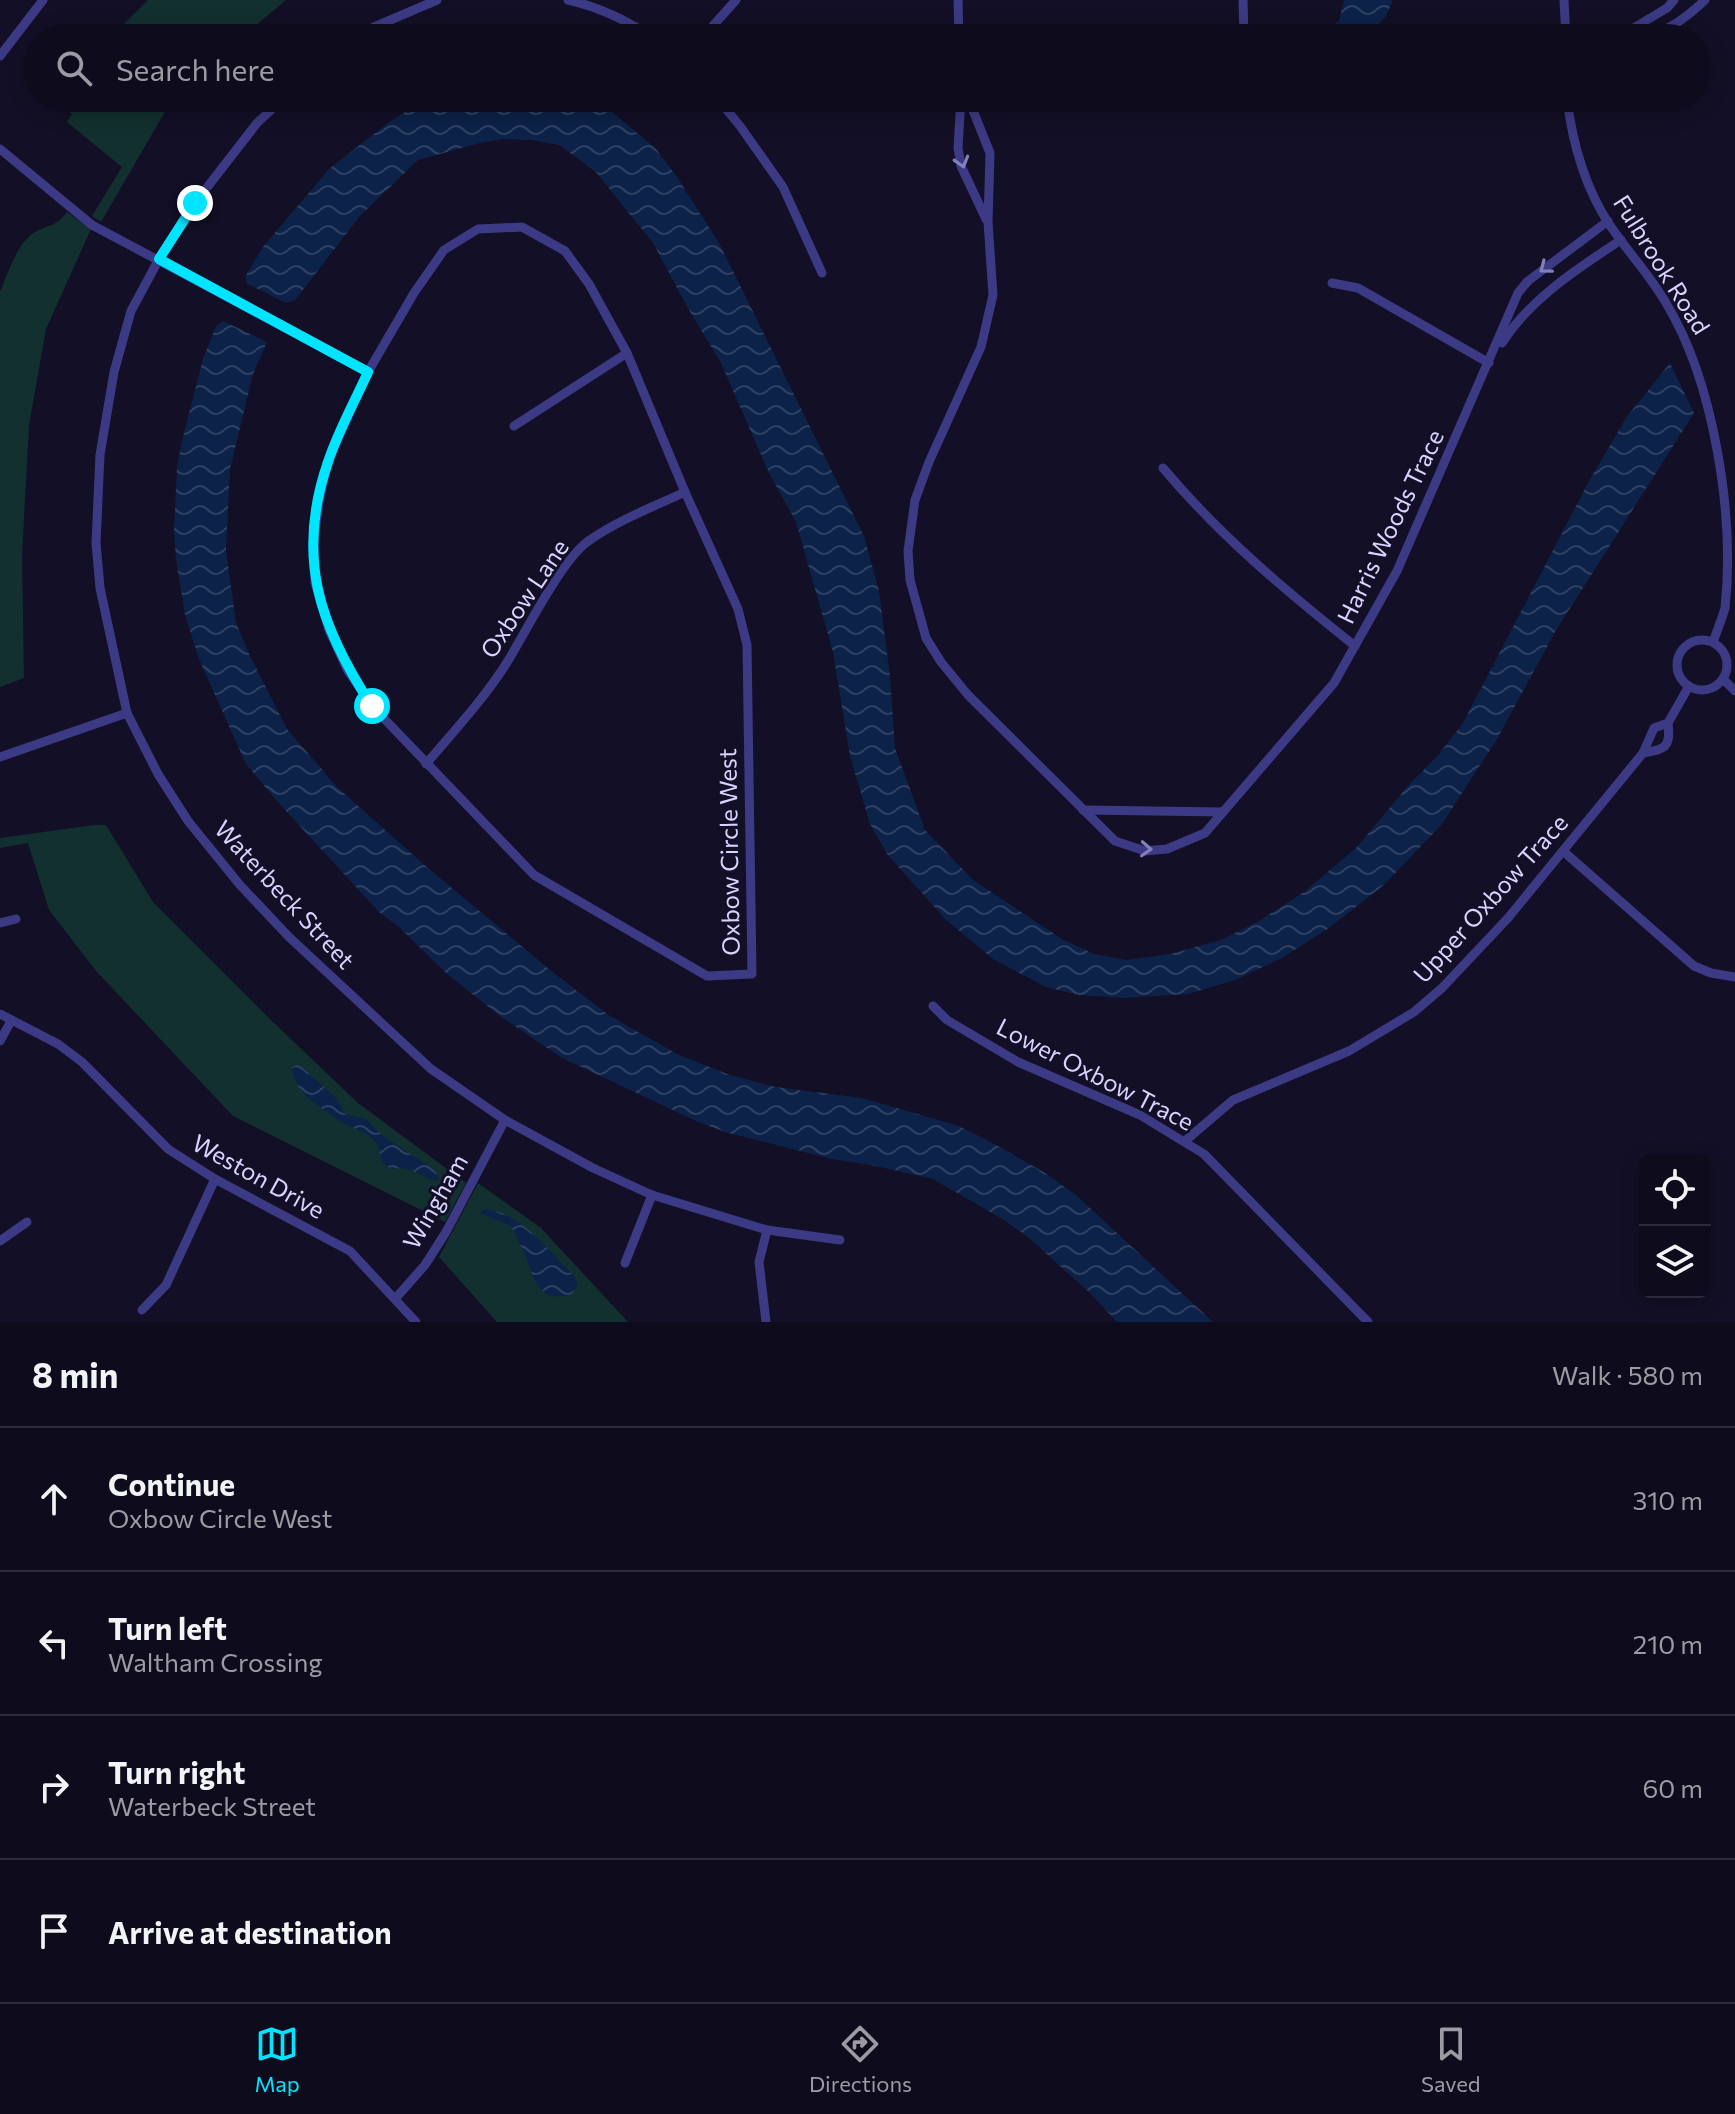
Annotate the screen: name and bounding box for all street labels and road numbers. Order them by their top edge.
street label: Fulbrook Road [1608,189,1717,339]
street label: Harris Woods Trace [1330,425,1449,628]
street label: Oxbow Lane [473,533,574,663]
street label: Oxbow Circle West [712,748,745,956]
street label: Upper Oxbow Trace [1407,808,1573,988]
street label: Waterbeck Street [209,814,361,974]
street label: Lower Oxbow Trace [992,1011,1199,1136]
street label: Weston Drive [188,1127,330,1224]
street label: Wingham [396,1149,473,1254]

